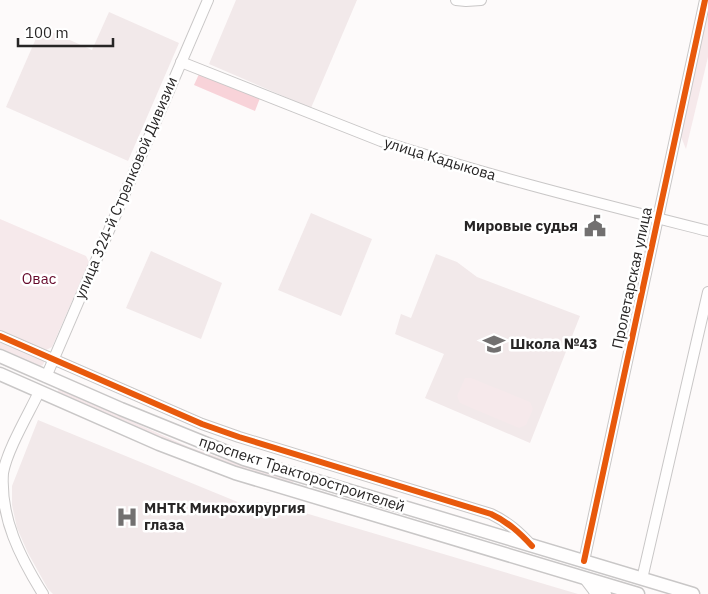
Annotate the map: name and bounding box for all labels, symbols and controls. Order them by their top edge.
scale bar [18,15,112,47]
text: 100 m [25,23,69,42]
street label: улица 324-й Стрелковой Дивизии [70,74,181,302]
street label: улица Кадыкова [382,133,498,185]
street label: Пролетарская улица [607,205,656,350]
public building icon: Мировые судья [582,213,608,239]
place label: Мировые судья [464,216,578,235]
park label: Овас [22,269,57,288]
school or university icon: Школа №43 [481,331,507,357]
place label: Школа №43 [510,334,598,353]
street label: проспект Тракторостроителей [197,431,408,516]
place label: МНТК Микрохирургия глаза [144,498,306,534]
hospital icon: МНТК Микрохирургия глаза [114,504,140,530]

